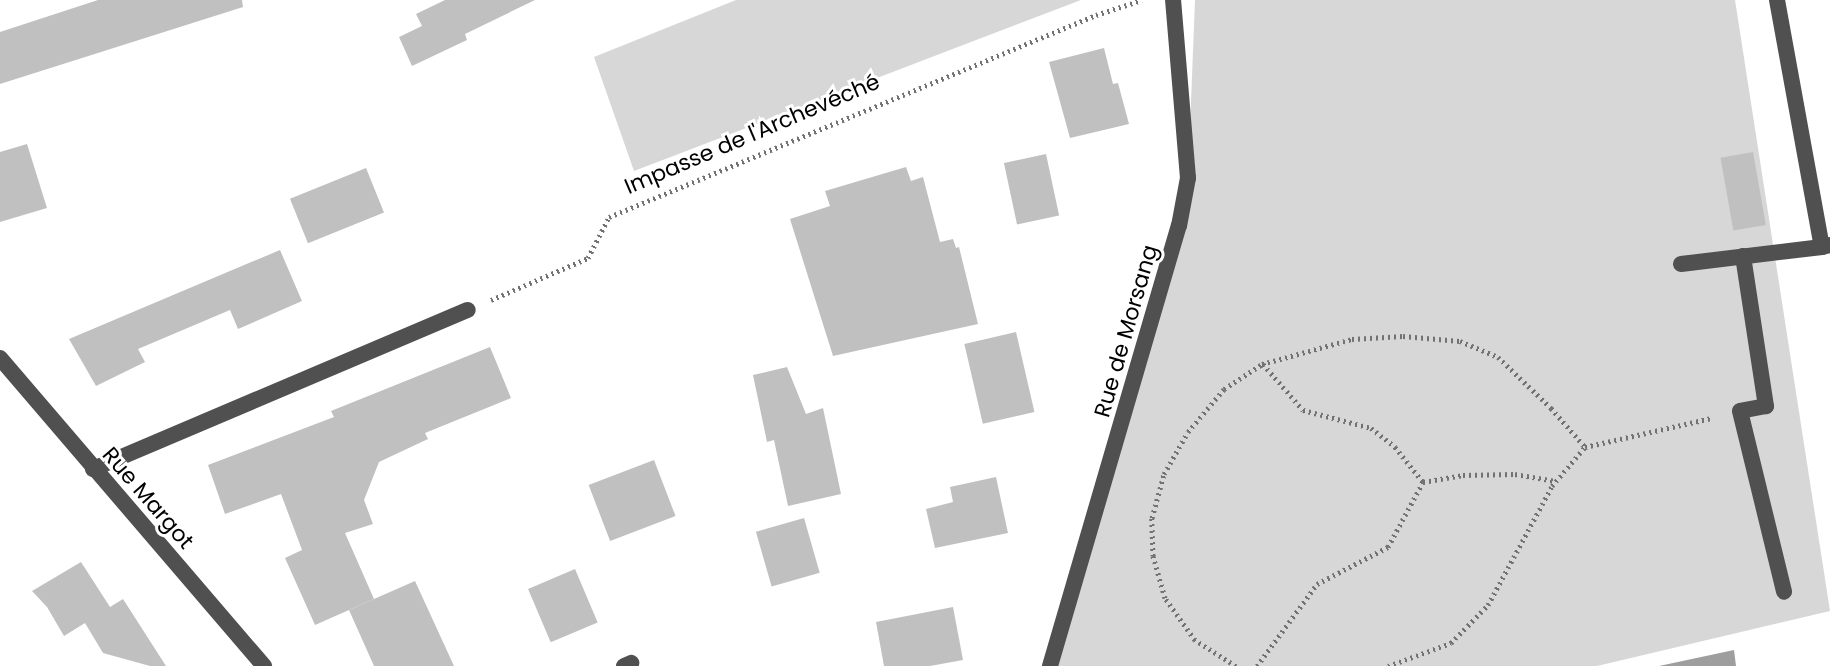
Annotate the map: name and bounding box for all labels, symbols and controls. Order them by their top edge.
street label: Impasse de l'Archevéché [620,68,884,200]
street label: Rue de Morsang [1089,242,1163,420]
street label: Rue Margot [97,442,199,554]

